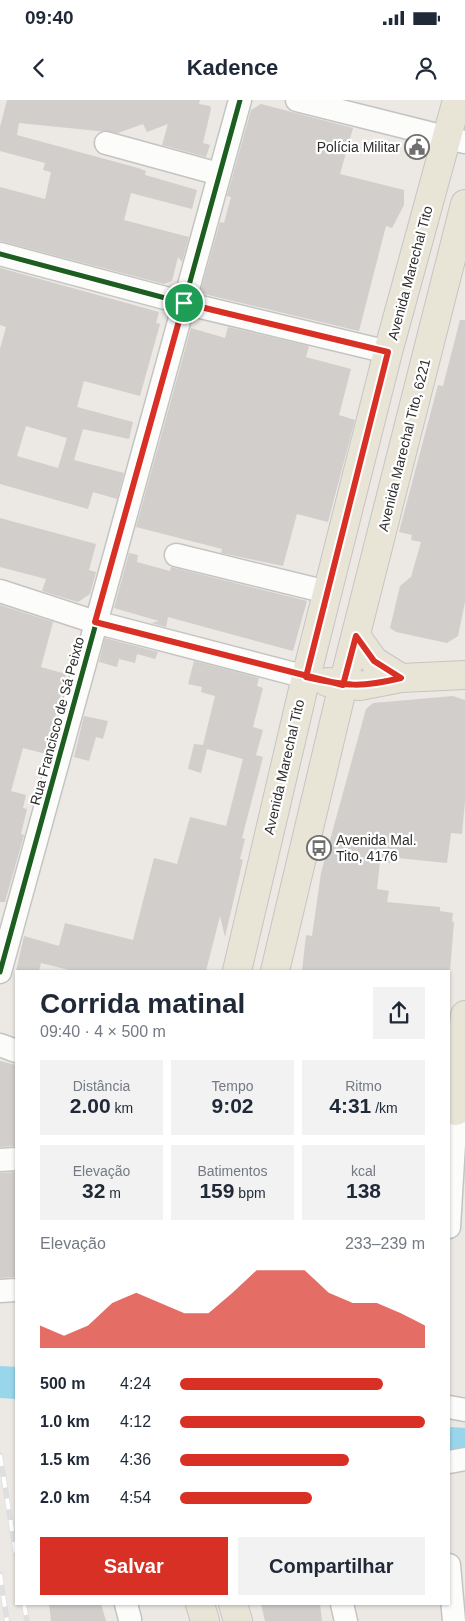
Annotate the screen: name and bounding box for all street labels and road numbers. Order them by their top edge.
street label: Avenida Marechal Tito [384,204,436,342]
street label: Avenida Marechal Tito, 6221 [375,357,433,533]
street label: Rua Francisco de Sá Peixto [27,635,87,807]
street label: Avenida Marechal Tito [261,698,307,836]

